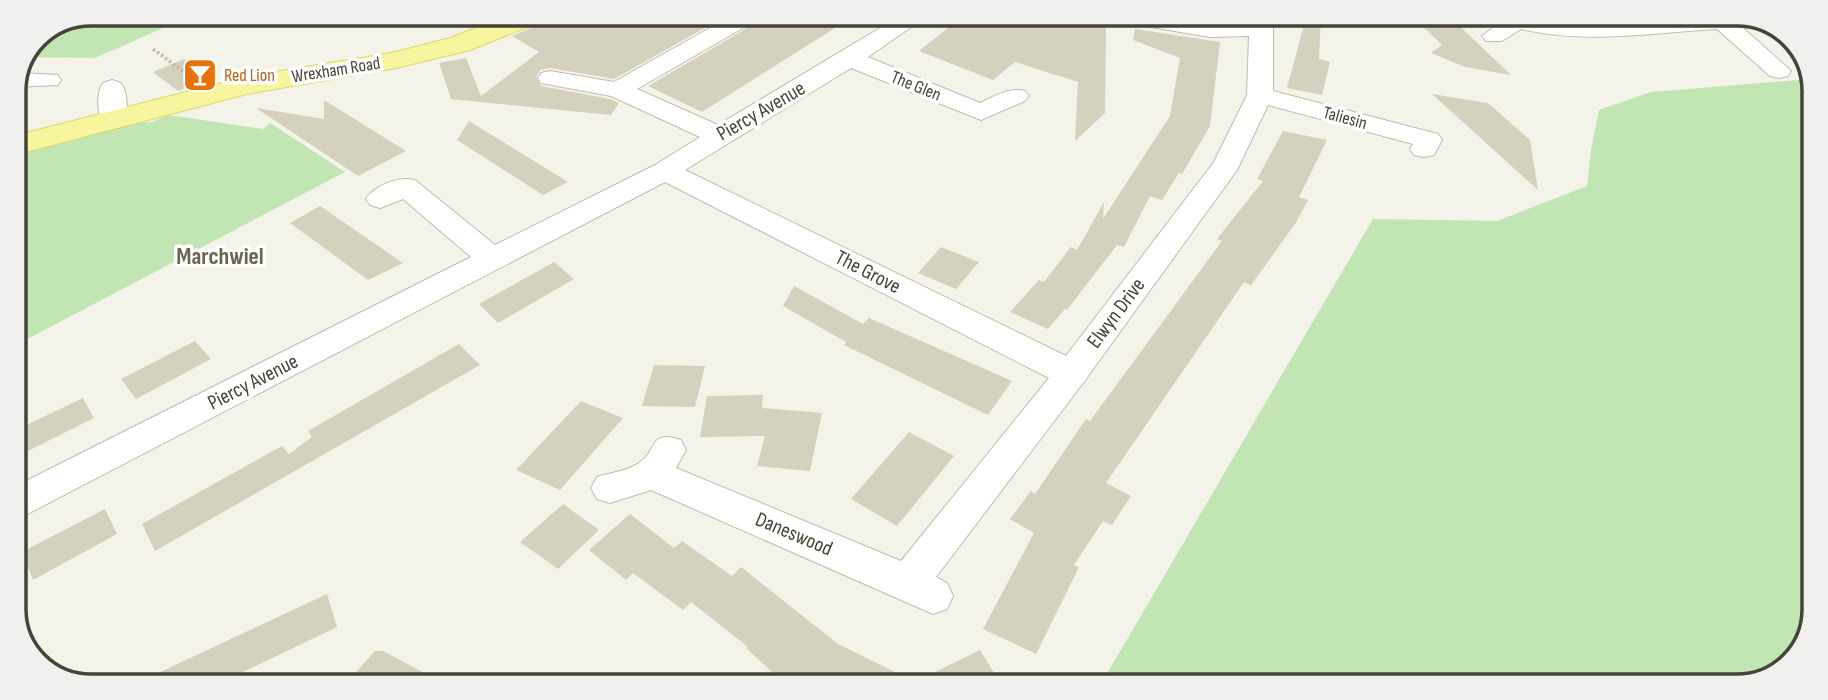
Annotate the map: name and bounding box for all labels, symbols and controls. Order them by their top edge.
street label: Wrexham Road [290,53,382,87]
bar icon: Red Lion [181,56,219,94]
place label: Red Lion [224,65,275,86]
street label: The Glen [888,66,944,106]
street label: Piercy Avenue [712,76,810,146]
street label: Taliesin [1321,102,1369,134]
district label: Marchwiel [176,242,264,271]
street label: The Grove [831,245,905,299]
street label: Elwyn Drive [1082,273,1150,353]
street label: Piercy Avenue [204,349,302,415]
street label: Daneswood [752,507,836,561]

